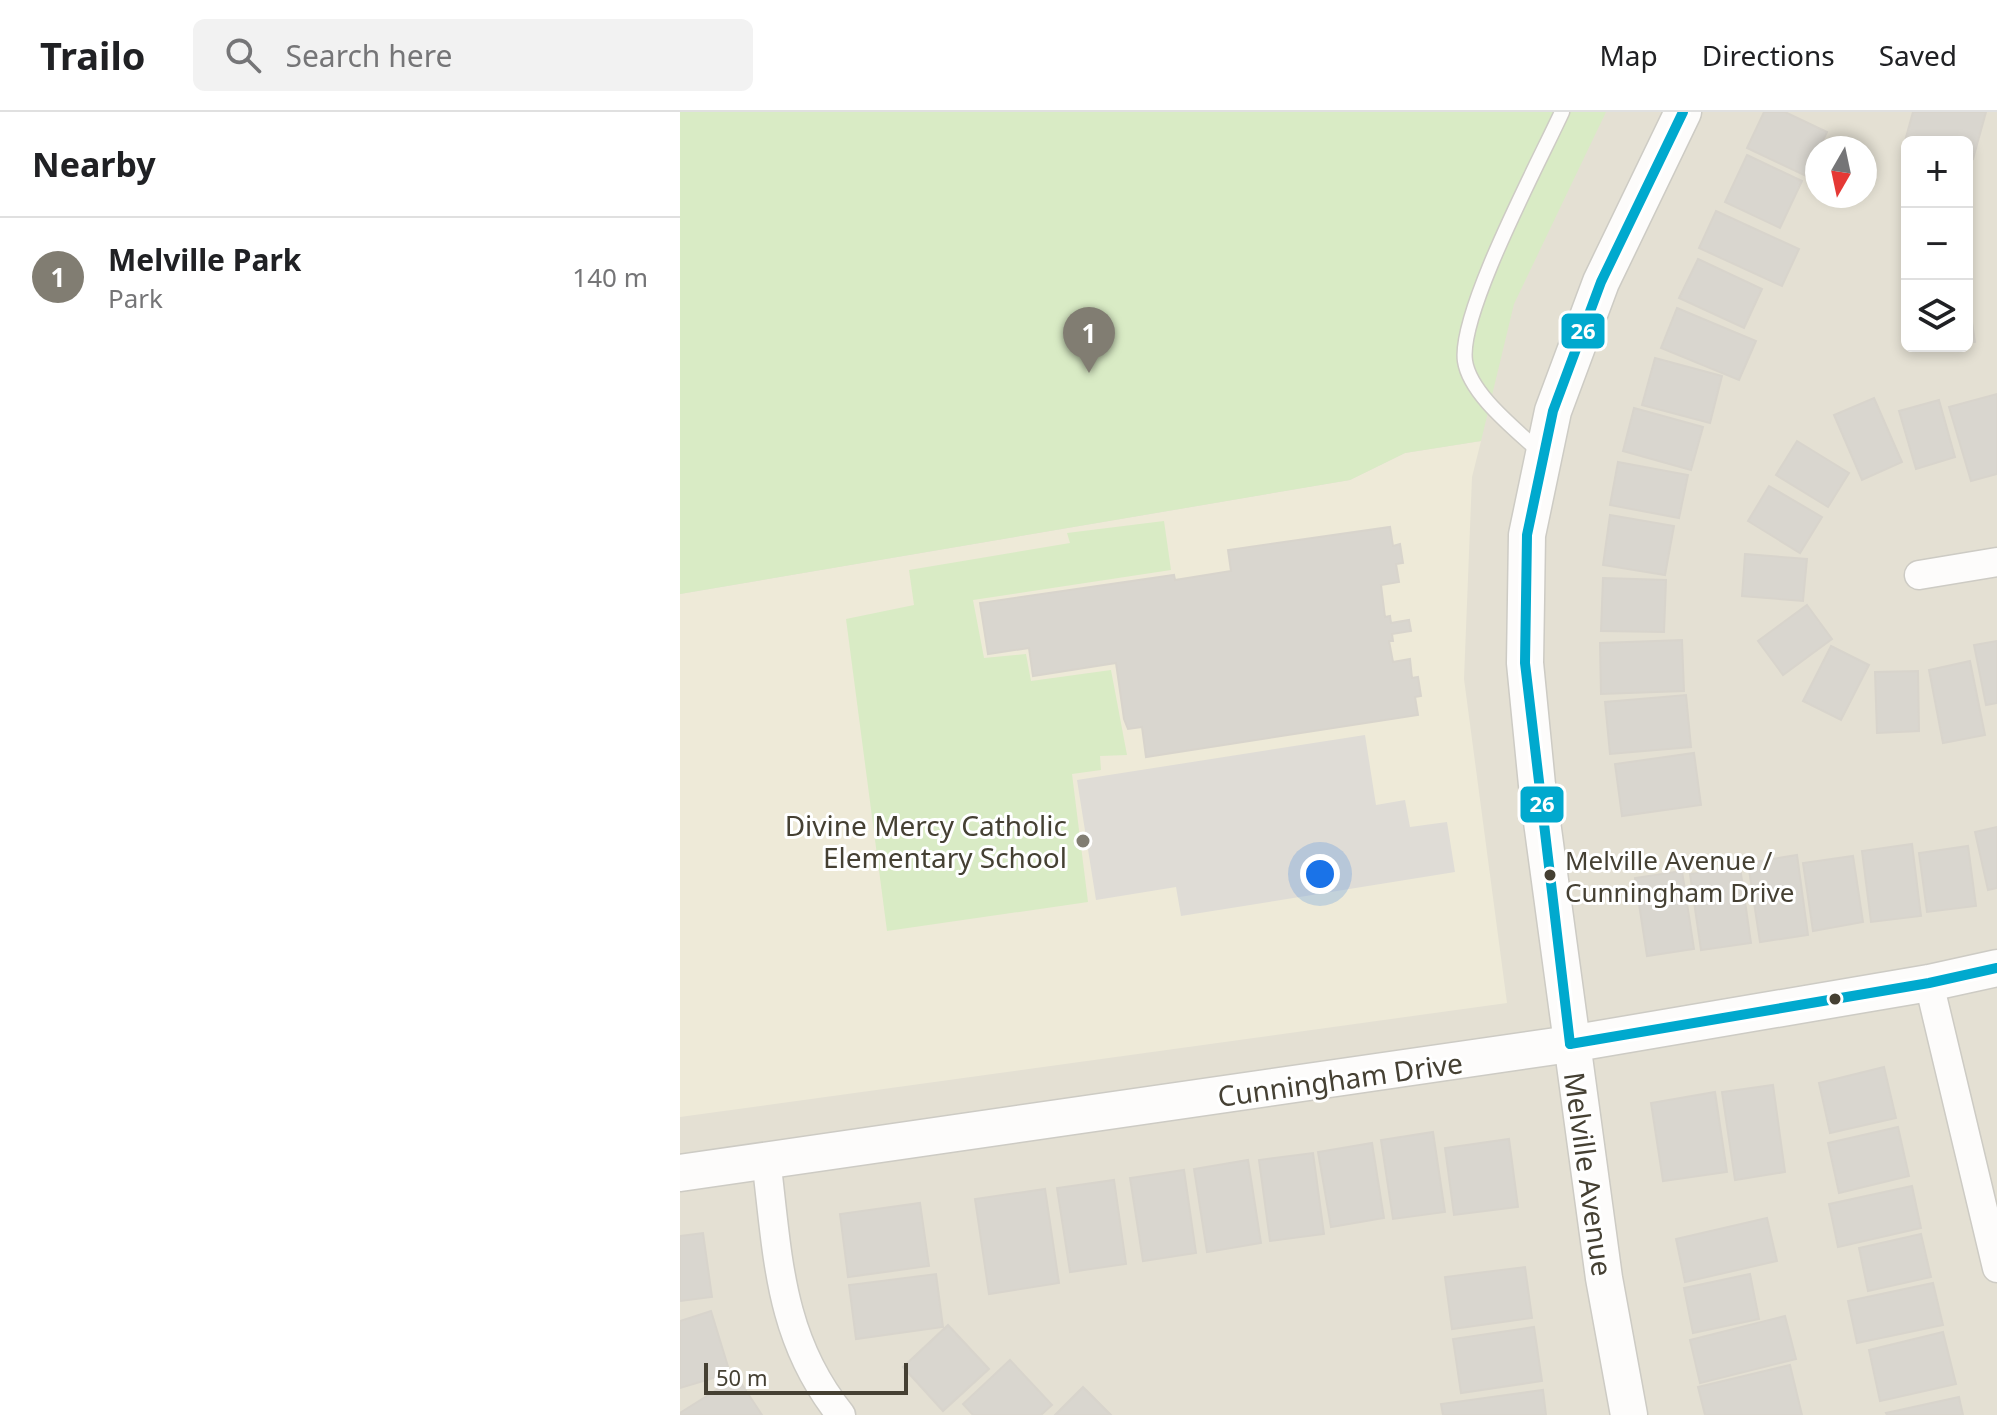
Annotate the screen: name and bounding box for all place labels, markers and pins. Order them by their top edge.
pin: 1 [1063,307,1115,373]
place label: Divine Mercy Catholic Elementary School [785,806,1067,876]
marker: Divine Mercy Catholic Elementary School [1074,832,1092,850]
place label: Melville Avenue / Cunningham Drive [1565,842,1794,910]
marker: Melville Avenue / Cunningham Drive [1542,867,1558,883]
unlabelled marker [1827,991,1843,1007]

